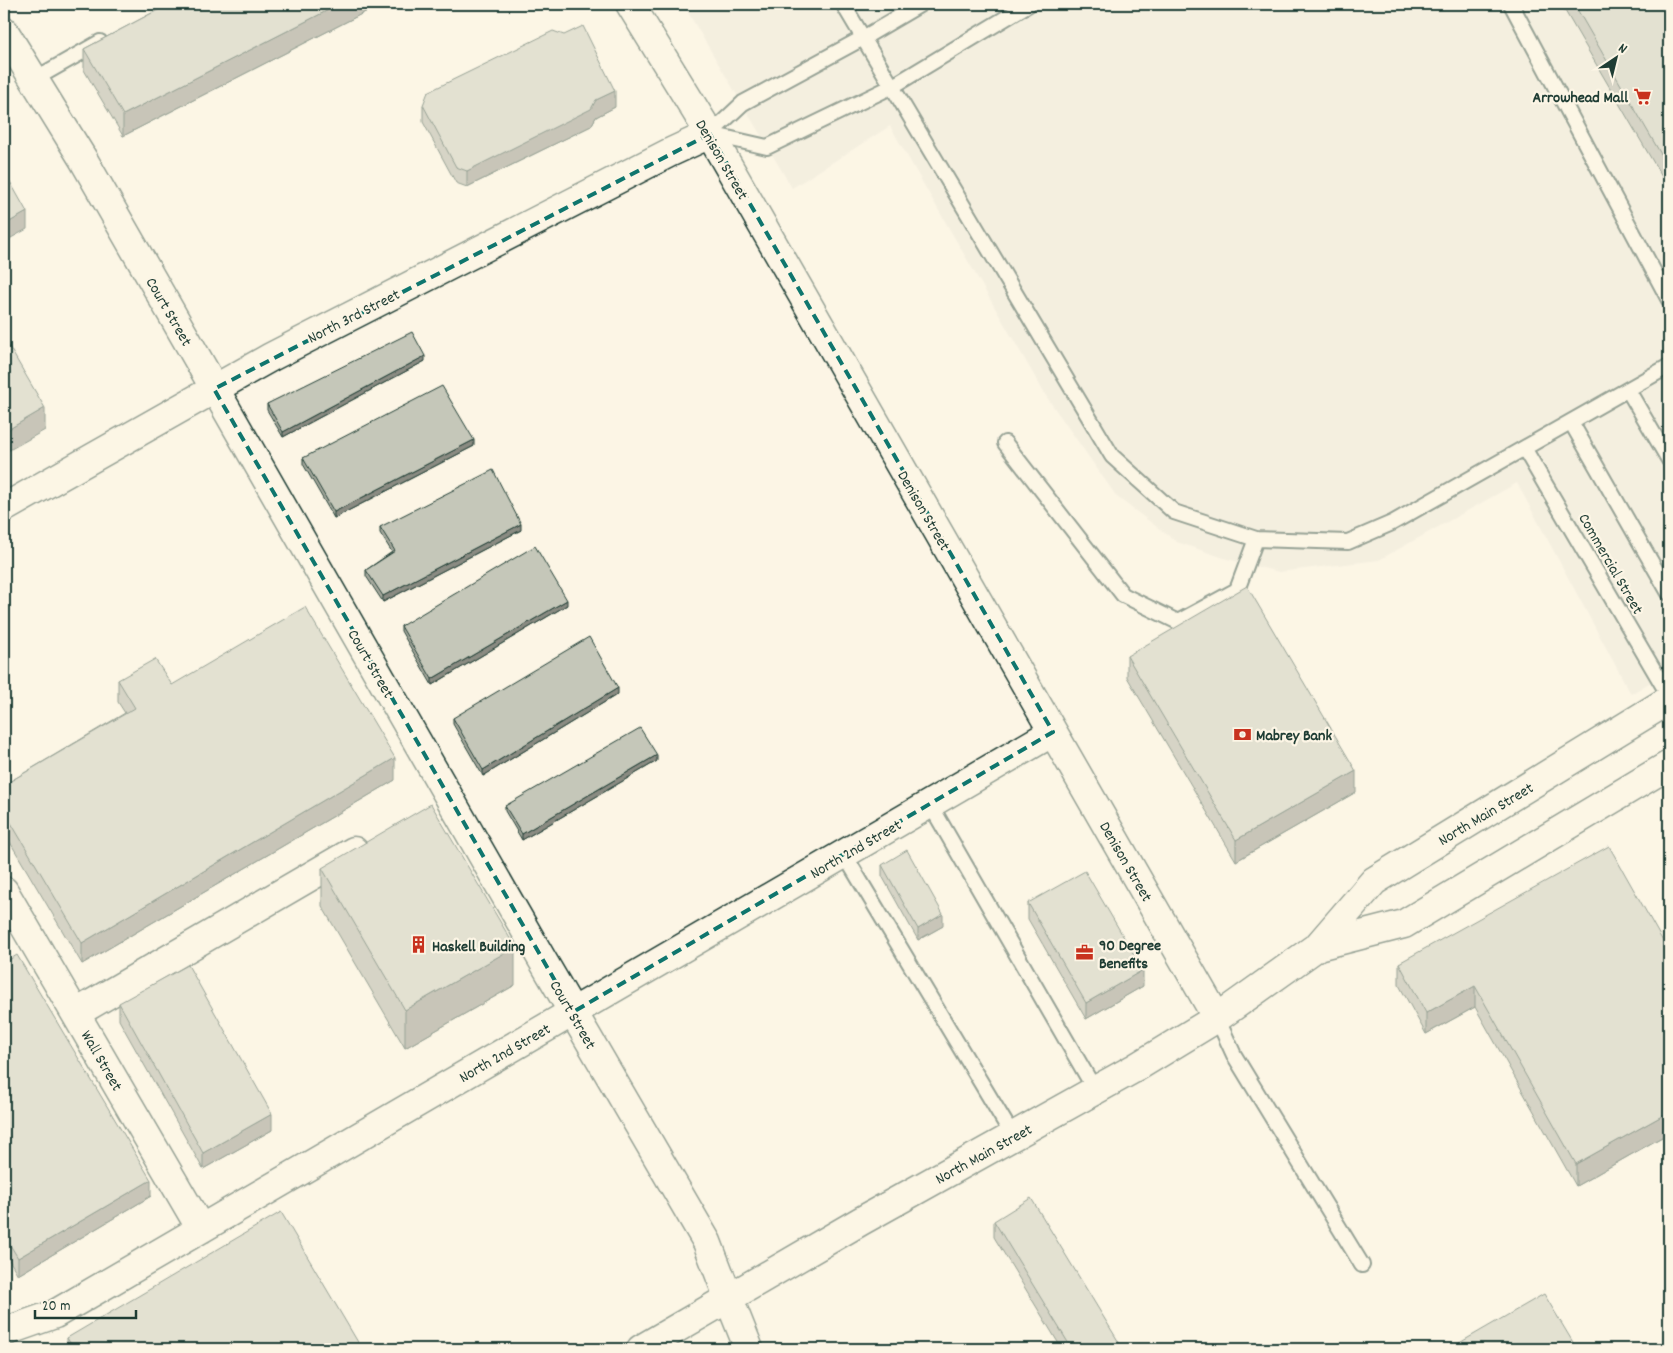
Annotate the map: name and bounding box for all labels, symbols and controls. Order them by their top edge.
north arrow [1590,32,1640,82]
text: N [1614,39,1631,59]
supermarket icon: Arrowhead Mall [1632,86,1652,106]
place label: Arrowhead Mall [1532,87,1628,110]
street label: Denison Street [689,116,753,205]
street label: Court Street [139,273,197,351]
street label: North 3rd Street [304,284,404,350]
street label: Denison Street [891,467,955,556]
street label: Commercial Street [1572,509,1648,619]
street label: Court Street [341,625,399,703]
bank icon: Mabrey Bank [1232,724,1252,744]
place label: Mabrey Bank [1256,725,1332,748]
street label: North Main Street [1434,778,1538,853]
street label: North 2nd Street [806,815,906,886]
street label: Denison Street [1093,818,1157,907]
building icon: Haskell Building [408,935,428,955]
place label: 90 Degree Benefits [1099,935,1161,976]
place label: Haskell Building [432,936,525,959]
office icon: 90 Degree Benefits [1075,943,1095,963]
street label: Court Street [543,976,601,1054]
street label: North 2nd Street [455,1019,555,1090]
street label: Wall Street [74,1027,128,1096]
street label: North Main Street [932,1119,1037,1191]
scale bar [35,1288,136,1320]
text: 20 m [42,1296,70,1318]

